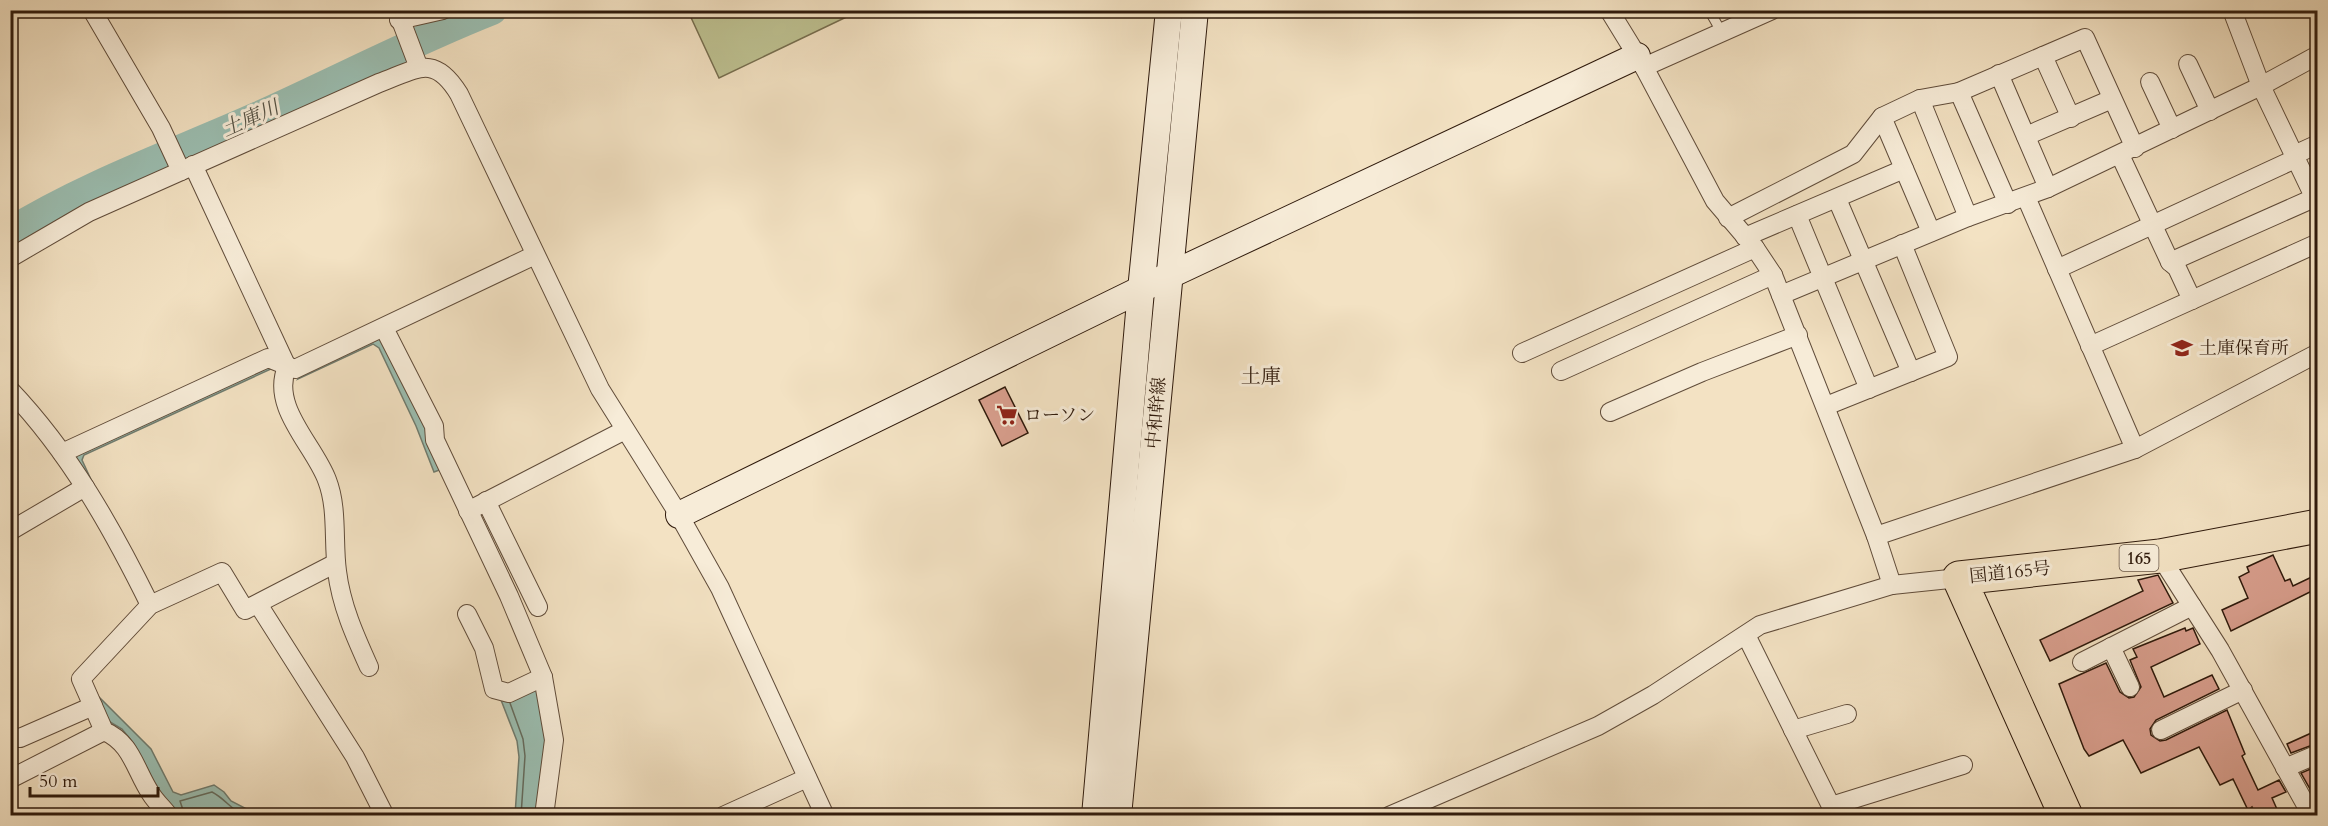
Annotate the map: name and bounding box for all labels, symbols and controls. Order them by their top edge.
water label: 土庫川 [217,93,285,143]
school or university icon: 土庫保育所 [2170,336,2194,360]
place label: 土庫保育所 [2199,336,2289,361]
district label: 土庫 [1241,363,1281,390]
street label: 中和幹線 [1141,376,1172,450]
supermarket icon: ローソン [995,403,1019,427]
place label: ローソン [1024,403,1095,428]
road number: 165 [2120,545,2158,571]
street label: 国道165号 [1968,556,2052,589]
scale bar [30,760,158,798]
text: 50 m [39,769,78,794]

